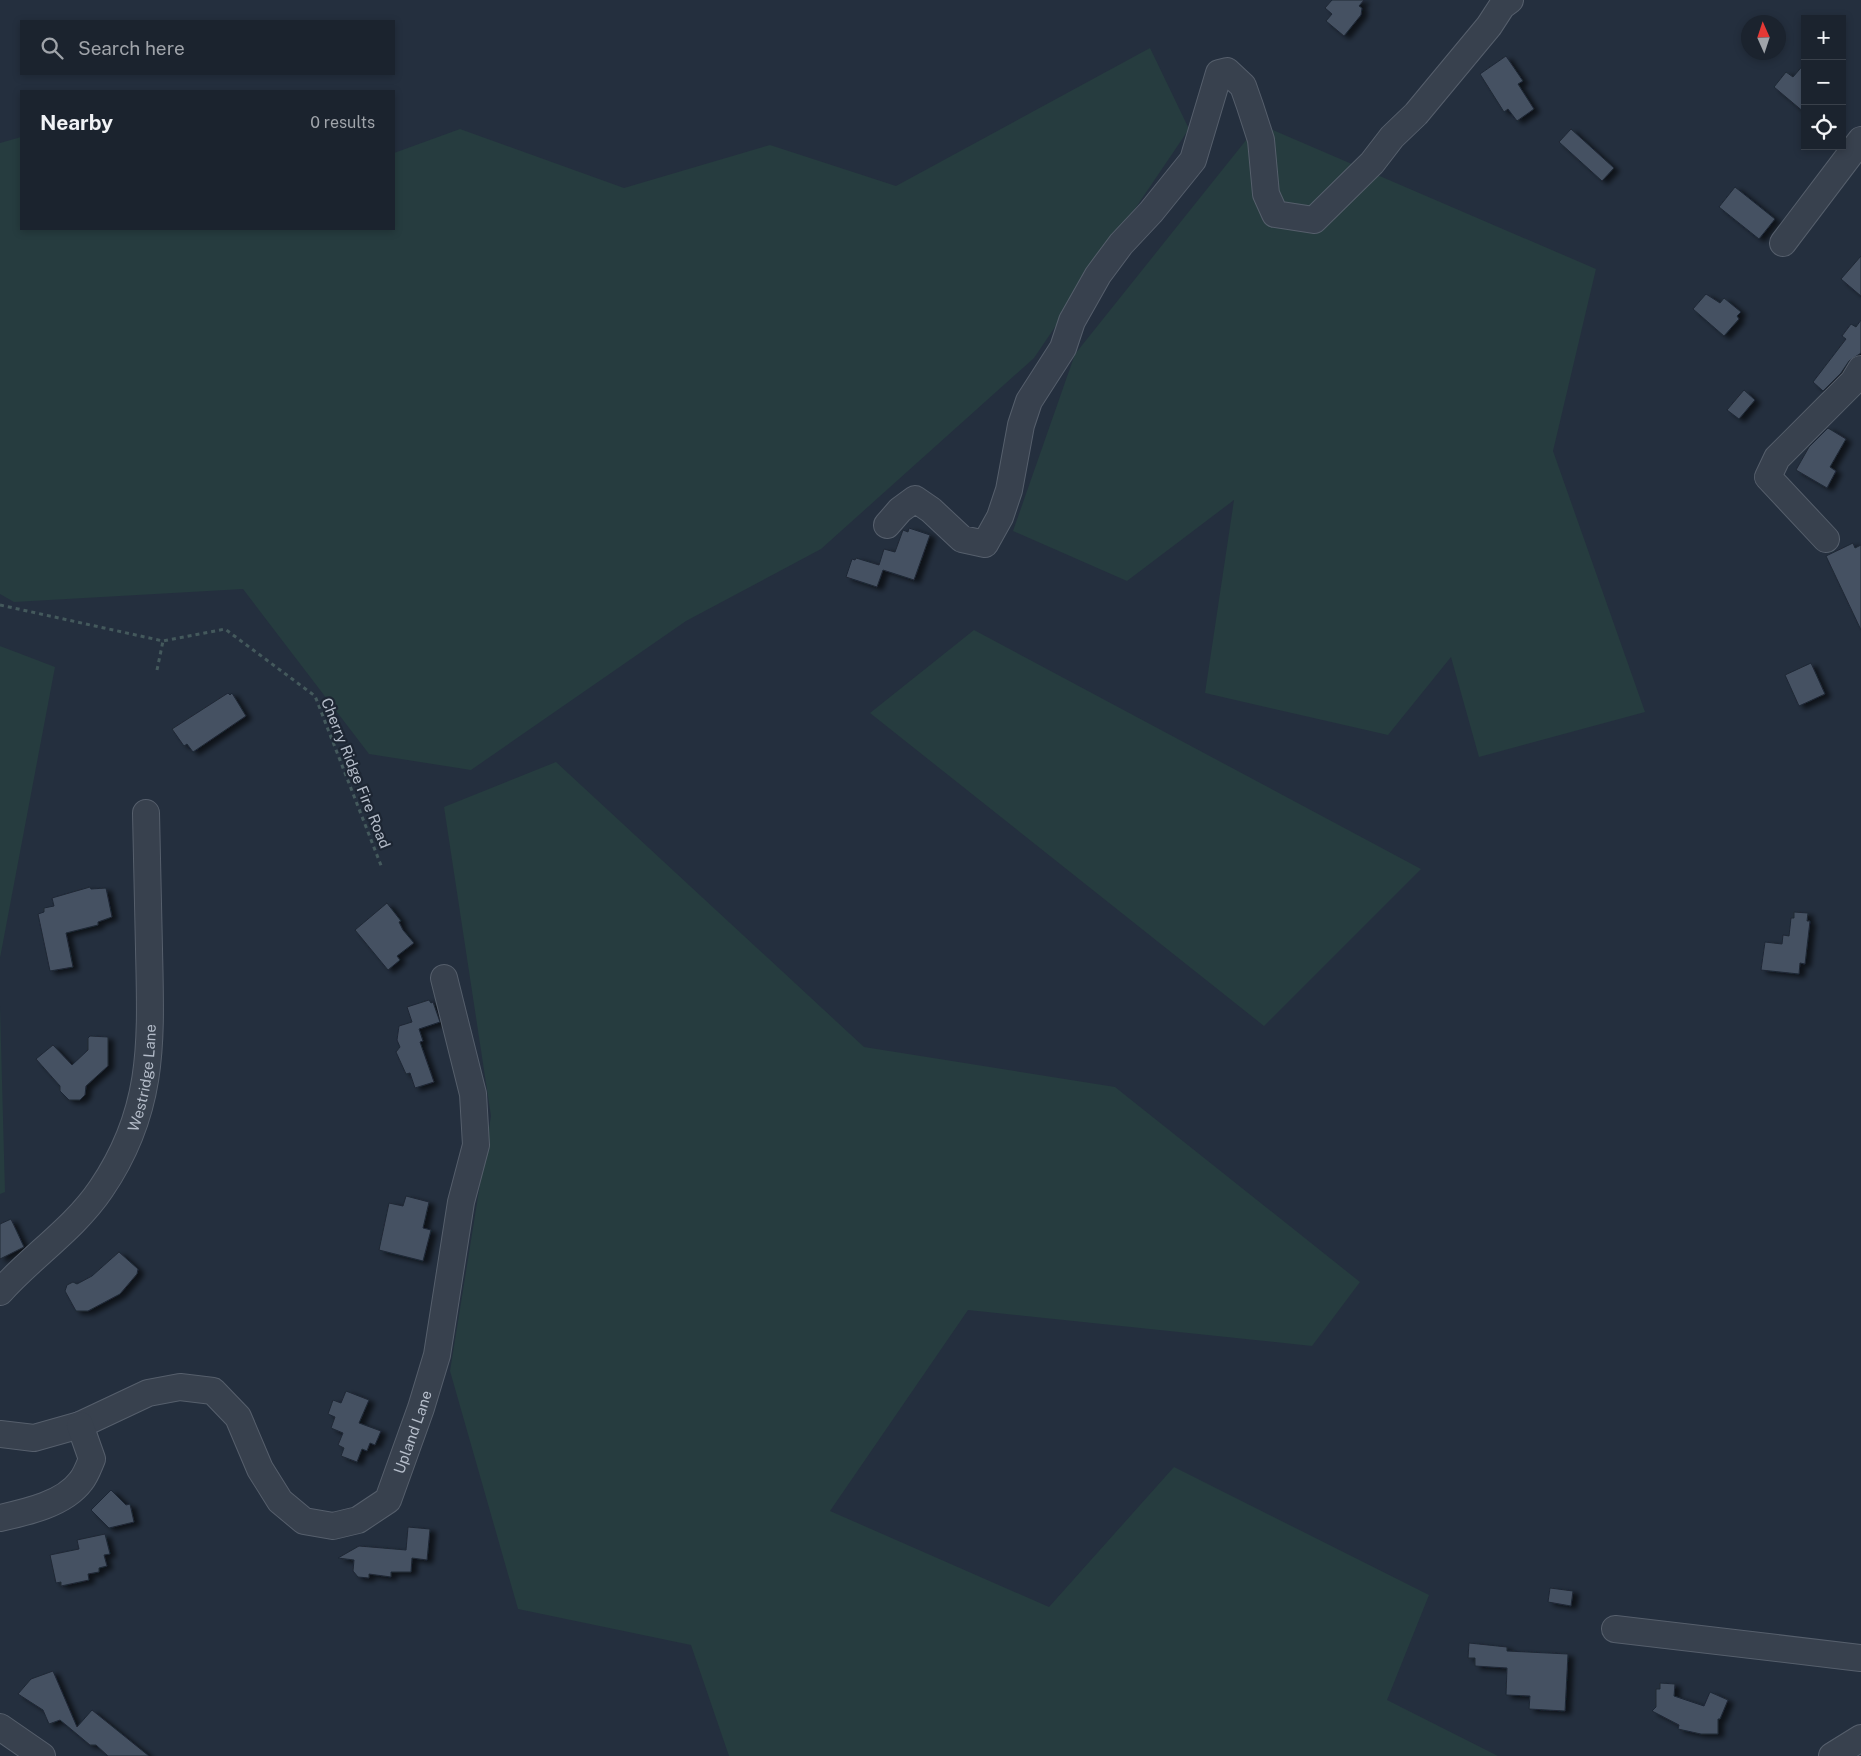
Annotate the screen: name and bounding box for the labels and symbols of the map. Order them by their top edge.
north arrow [1741,15,1786,60]
street label: Cherry Ridge Fire Road [318,695,394,851]
street label: Westridge Lane [124,1024,158,1133]
street label: Upland Lane [390,1388,434,1476]

